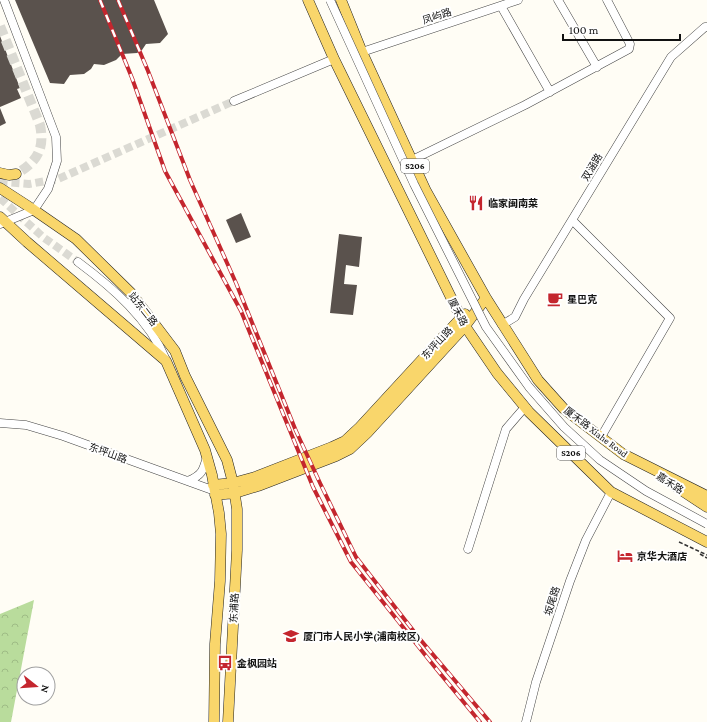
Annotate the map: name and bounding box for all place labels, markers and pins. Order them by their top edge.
restaurant icon: 临家闽南菜 [467,194,485,212]
place label: 临家闽南菜 [488,197,538,209]
cafe icon: 星巴克 [546,290,564,308]
place label: 星巴克 [567,294,597,305]
hotel icon: 京华大酒店 [616,547,634,565]
place label: 京华大酒店 [637,550,687,562]
school or university icon: 厦门市人民小学(浦南校区) [282,627,300,645]
place label: 厦门市人民小学(浦南校区) [303,630,421,643]
bus stop icon: 金枫园站 [216,654,234,672]
place label: 金枫园站 [236,658,277,669]

